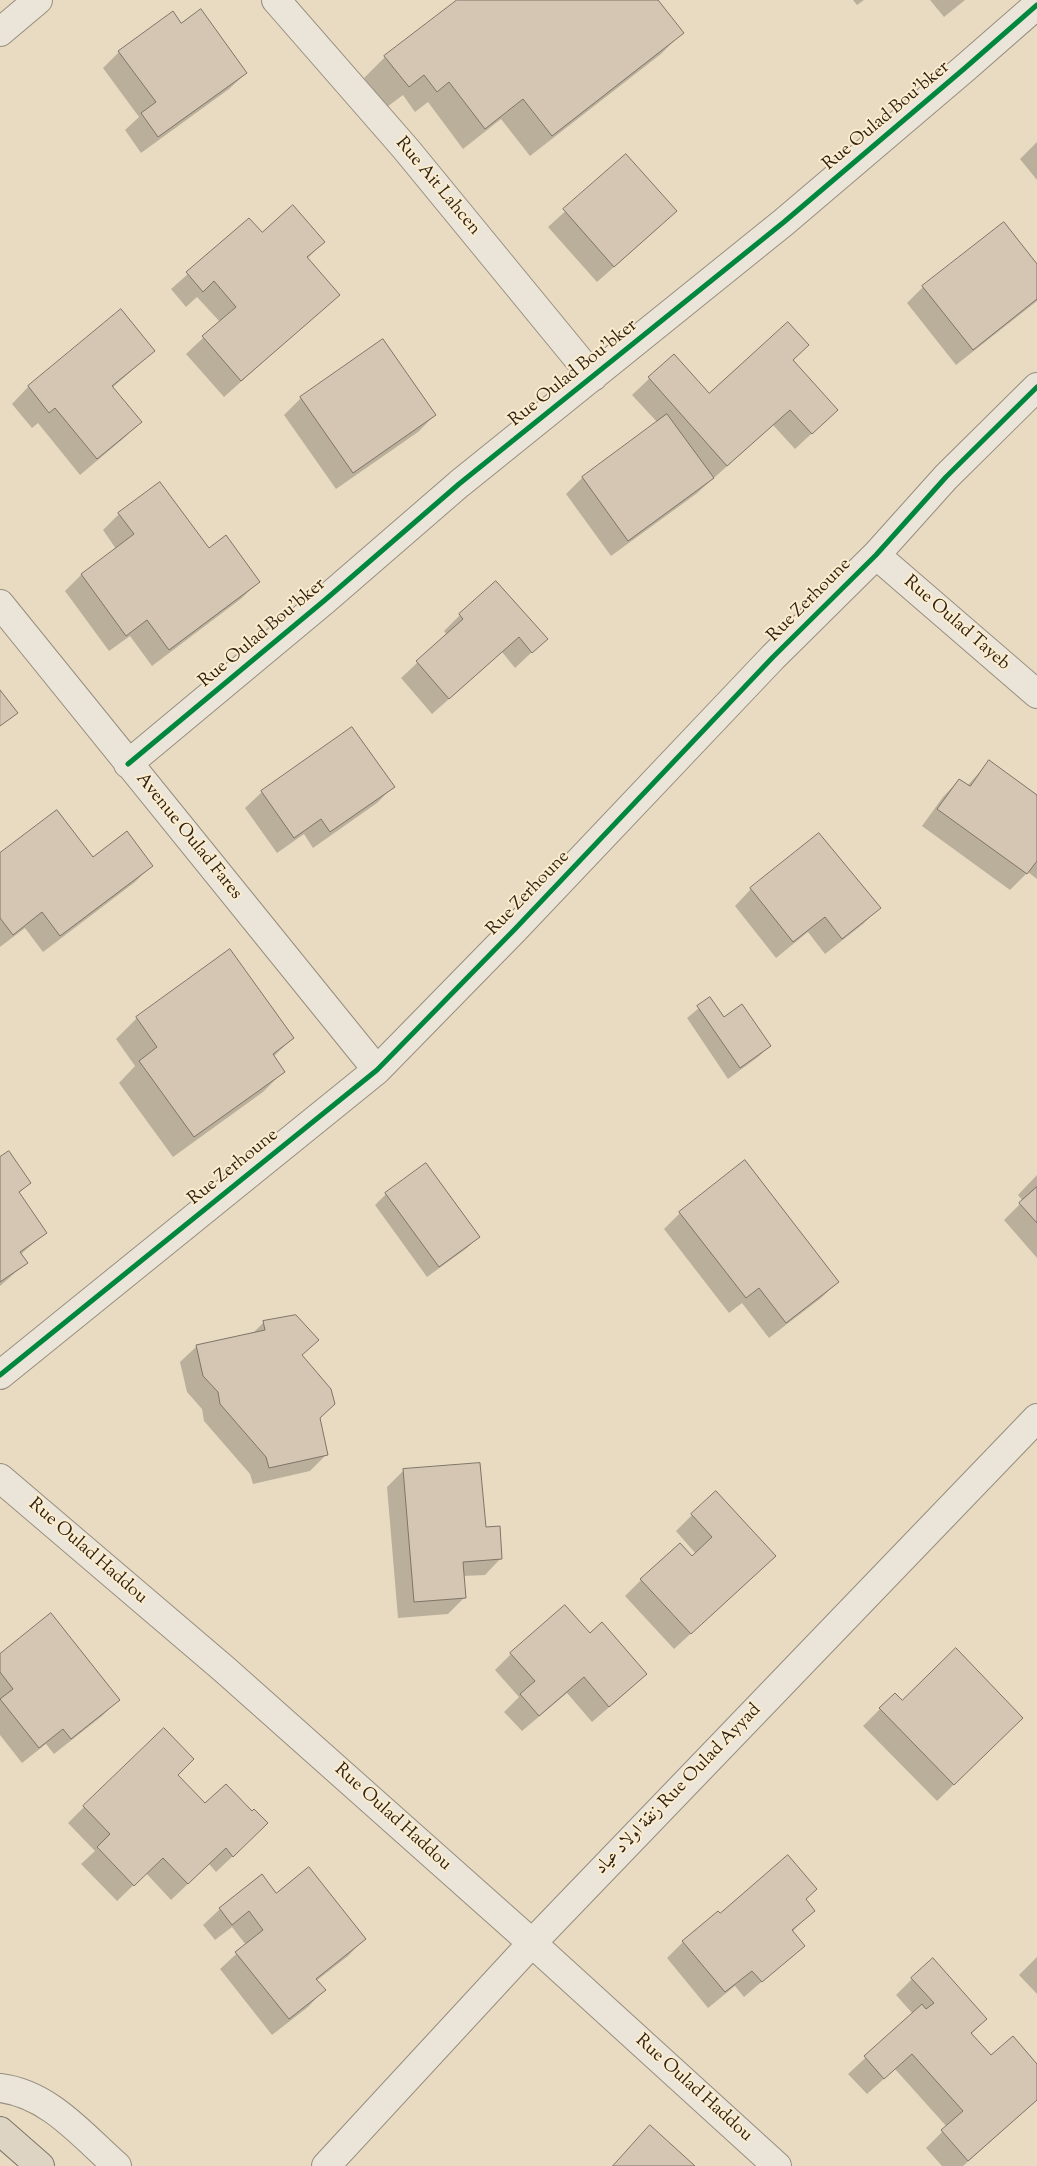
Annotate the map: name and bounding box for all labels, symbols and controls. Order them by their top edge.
street label: Rue Oulad Bou'bker [819,58,955,176]
street label: Rue Ait Lahcen [390,134,484,240]
street label: Rue Oulad Bou'bker [506,316,642,432]
street label: Rue Zerhoune [764,555,856,647]
street label: Rue Oulad Tayeb [899,572,1013,676]
street label: Rue Oulad Bou'bker [195,575,331,693]
street label: Avenue Oulad Fares [130,769,246,905]
street label: Rue Zerhoune [483,847,575,941]
street label: Rue Zerhoune [185,1125,283,1211]
street label: Rue Oulad Haddou [23,1495,151,1609]
street label: زنقة اولاد عياد Rue Oulad Ayyad [592,1700,766,1880]
street label: Rue Oulad Haddou [329,1760,455,1876]
street label: Rue Oulad Haddou [630,2031,756,2147]

